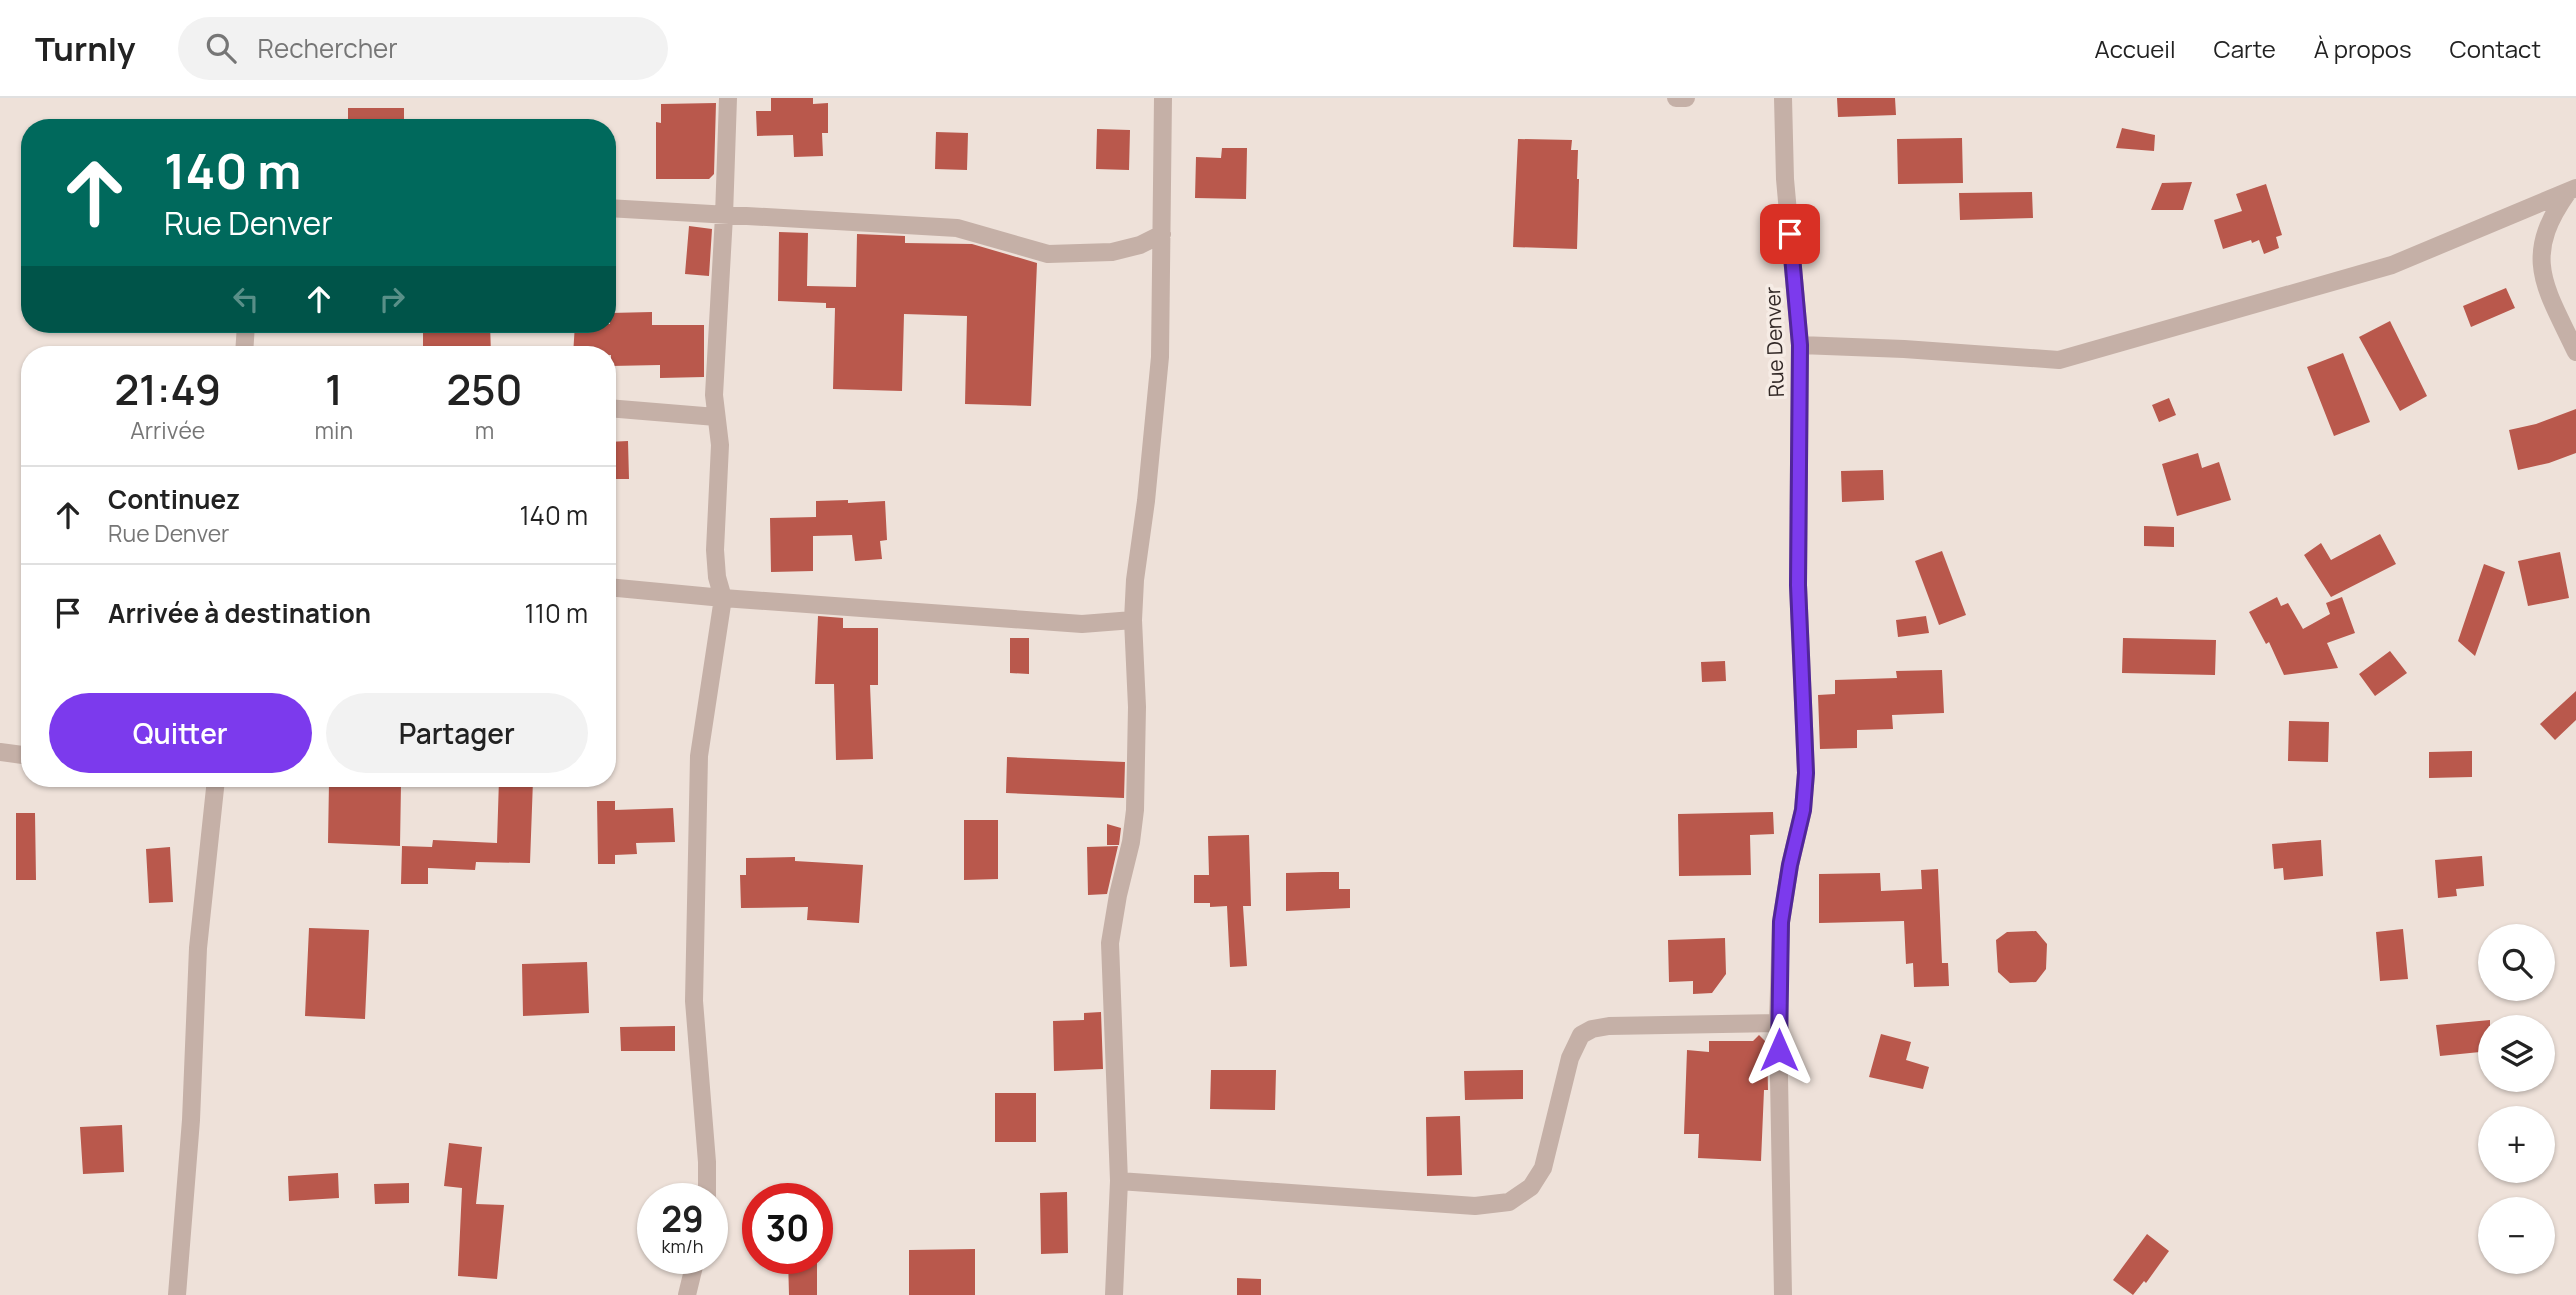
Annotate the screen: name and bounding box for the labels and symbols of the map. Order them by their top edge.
pin [1760,204,1820,264]
street label: Rue Denver [1758,286,1790,398]
position arrow [1742,1013,1816,1087]
speed limit sign: 30 [742,1183,833,1274]

